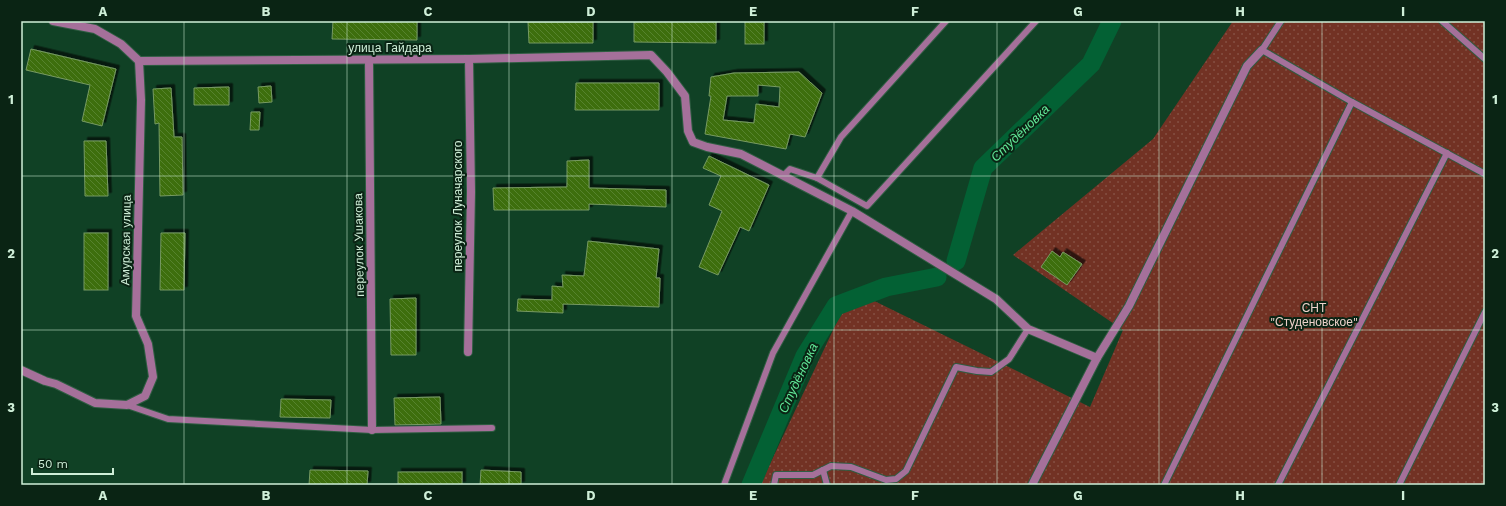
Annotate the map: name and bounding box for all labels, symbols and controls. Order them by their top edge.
text: A [99,4,108,19]
text: B [262,4,271,19]
text: C [424,4,433,19]
text: D [586,4,596,19]
text: E [749,4,757,19]
text: F [911,4,919,19]
text: G [1073,4,1083,19]
text: H [1235,4,1245,19]
text: I [1401,4,1405,19]
street label: улица Гайдара [348,41,432,55]
text: 1 [8,92,14,107]
text: 1 [1492,92,1498,107]
water label: Студёновка [988,101,1052,165]
street label: переулок Луначарского [451,140,465,271]
street label: переулок Ушакова [351,193,367,297]
street label: Амурская улица [118,194,134,285]
text: 2 [7,246,15,261]
text: 2 [1491,246,1499,261]
park label: СНТ "Студеновское" [1270,301,1358,329]
water label: Студёновка [775,341,821,415]
text: 3 [7,400,15,415]
text: 3 [1491,400,1499,415]
scale bar [32,450,113,476]
text: 50 m [38,457,68,471]
text: A [99,488,108,503]
text: B [262,488,271,503]
text: C [424,488,433,503]
text: D [586,488,596,503]
text: E [749,488,757,503]
text: F [911,488,919,503]
text: G [1073,488,1083,503]
text: H [1235,488,1245,503]
text: I [1401,488,1405,503]

